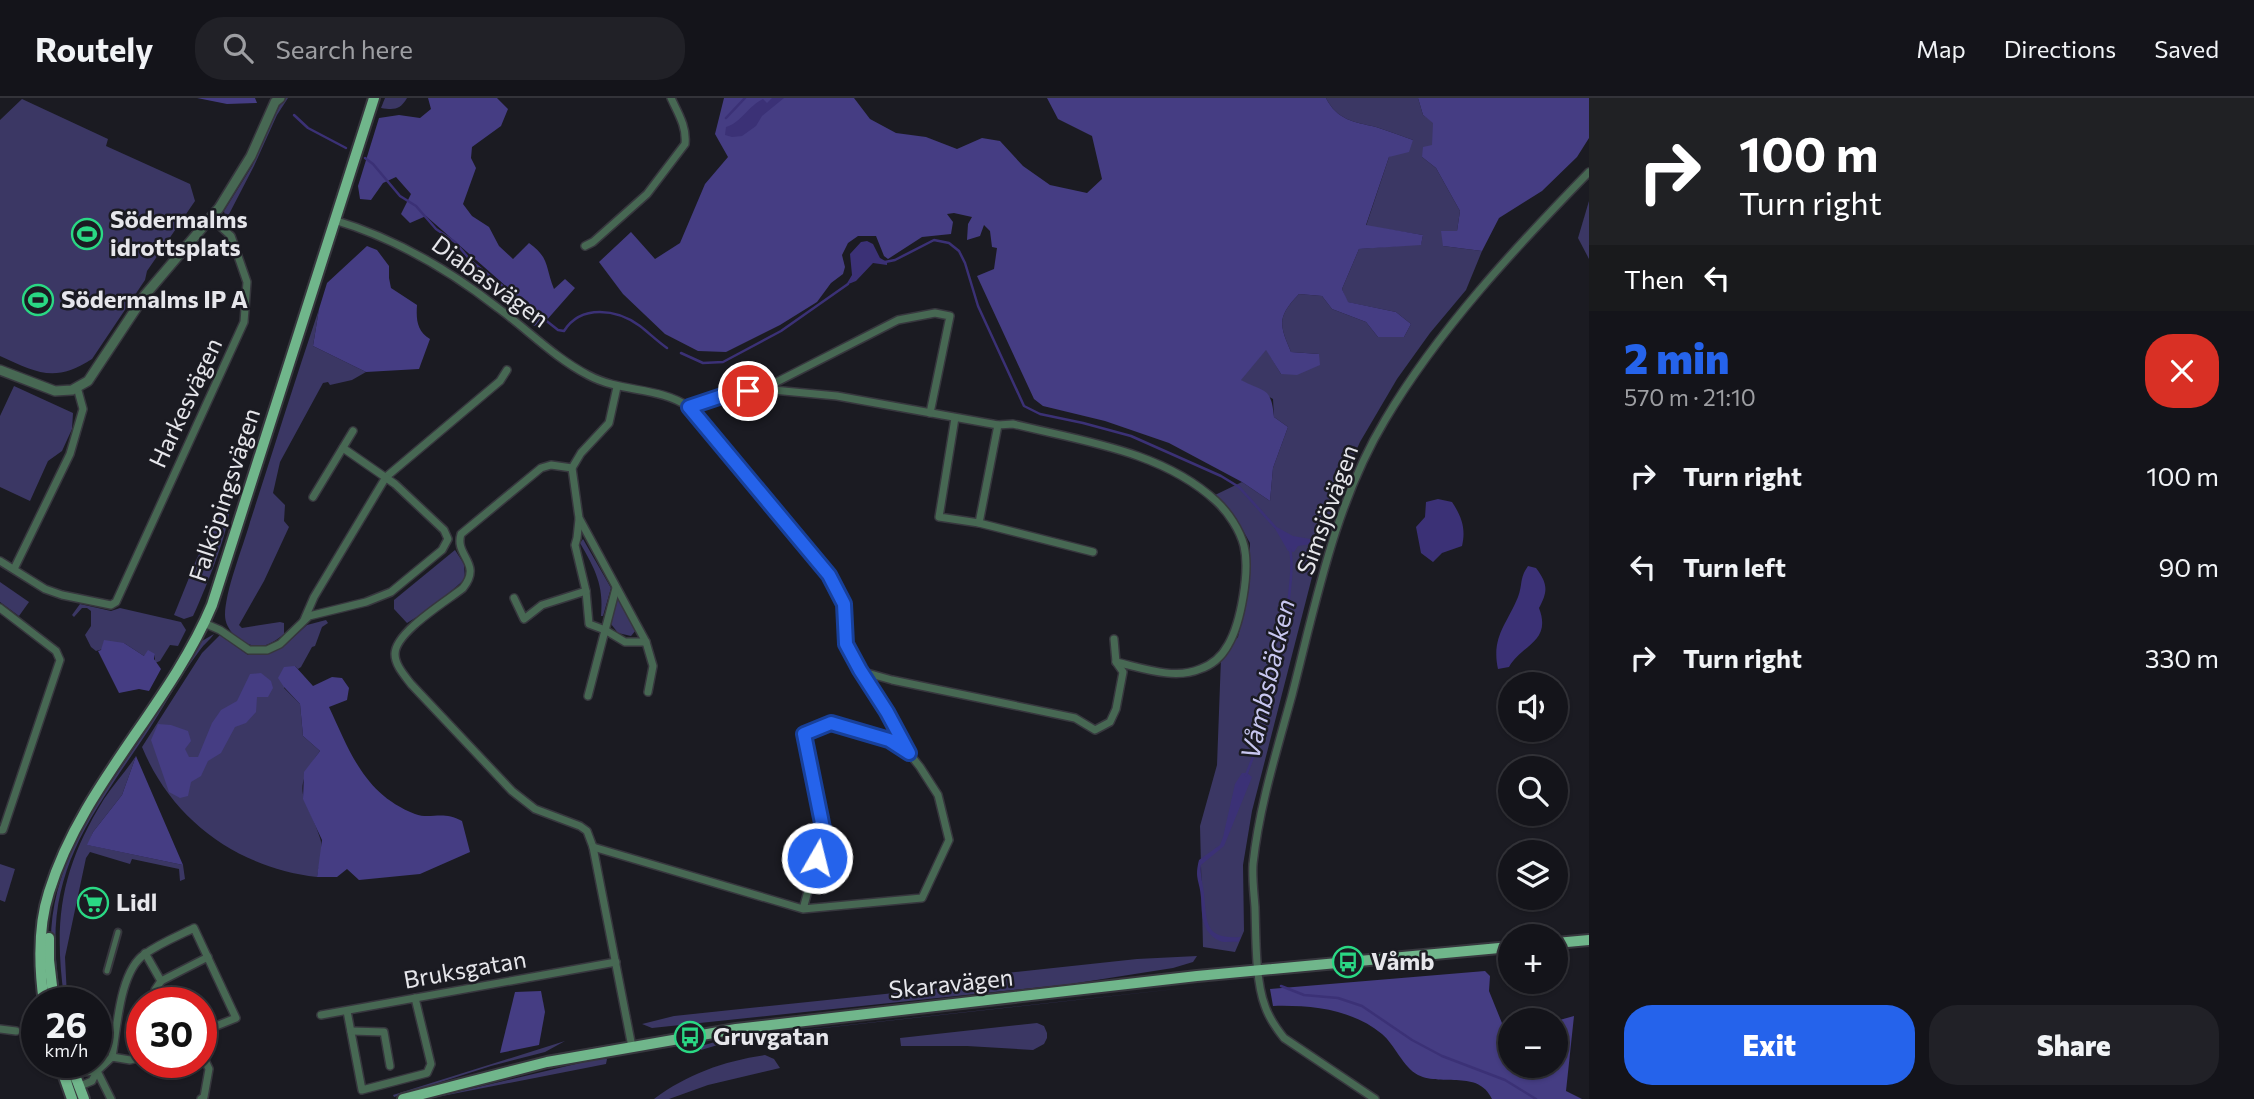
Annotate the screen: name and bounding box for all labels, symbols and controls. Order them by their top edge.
search box [195,17,685,80]
text: Routely [35,28,153,69]
icon: search [219,29,257,67]
text: Search here [275,33,413,64]
text: Map [1916,34,1966,63]
text: Directions [2004,34,2116,63]
text: Saved [2154,34,2219,63]
text: 100 m [1739,122,1878,182]
icon: right [1624,126,1715,217]
text: Turn right [1739,182,1882,222]
place label: Södermalms idrottsplats [110,204,248,261]
sports icon: Södermalms idrottsplats [70,217,104,251]
street label: Diabasvägen [427,229,555,333]
icon: left [1698,259,1736,297]
text: Then [1624,263,1684,294]
sports icon: Södermalms IP A [21,283,55,317]
place label: Södermalms IP A [61,284,248,313]
text: 2 min [1624,331,1730,383]
street label: Harkesvägen [142,333,227,472]
button: close [2145,334,2219,408]
pin [718,361,778,421]
icon: arrive [729,372,767,410]
text: 570 m · 21:10 [1624,383,1756,411]
street label: Falköpingsvägen [182,404,265,585]
street label: Simsjövägen [1290,441,1363,578]
icon: right [1624,457,1662,495]
text: Turn right [1683,460,1802,491]
text: 100 m [2146,460,2219,491]
icon: left [1624,548,1662,586]
text: Turn left [1683,551,1786,582]
text: 90 m [2159,551,2219,582]
water label: Våmbsbäcken [1233,596,1300,762]
icon: right [1624,639,1662,677]
text: Turn right [1683,642,1802,673]
text: 330 m [2145,642,2219,673]
map controls [1498,672,1568,1078]
button: sound [1498,672,1568,742]
button: search [1498,756,1568,826]
position arrow [780,821,854,895]
button: layers [1498,840,1568,910]
supermarket icon: Lidl [76,886,110,920]
place label: Lidl [116,887,157,916]
button: + [1498,924,1568,994]
street label: Bruksgatan [401,943,528,994]
bus stop icon: Våmb [1331,945,1365,979]
place label: Våmb [1371,946,1434,975]
street label: Skaravägen [887,962,1015,1003]
speed limit sign: 30 [126,987,217,1078]
text: 26 [46,1002,87,1045]
button: Exit [1624,1005,1915,1085]
button: Share [1929,1005,2219,1085]
button: − [1498,1008,1568,1078]
bus stop icon: Gruvgatan [673,1020,707,1054]
place label: Gruvgatan [713,1021,829,1050]
text: km/h [45,1039,88,1061]

